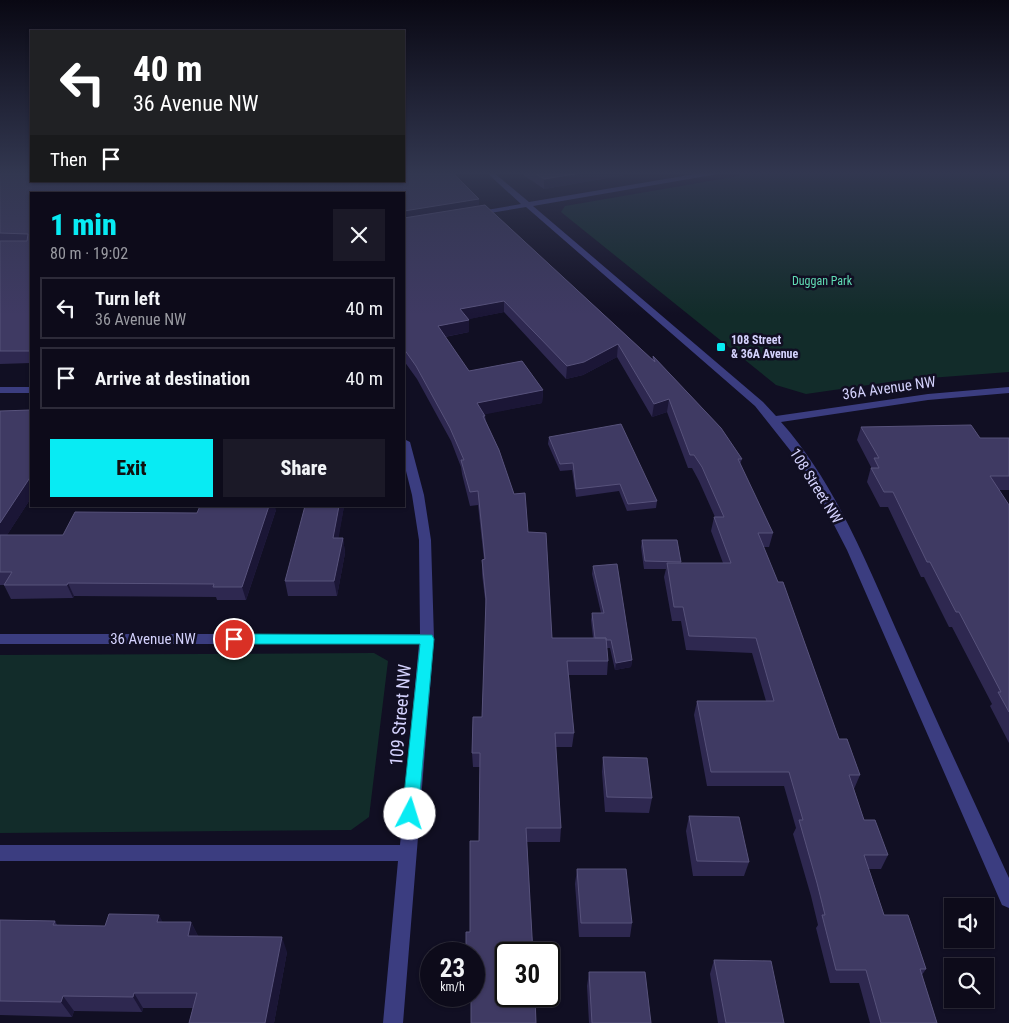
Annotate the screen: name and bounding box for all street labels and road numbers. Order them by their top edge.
street label: 36A Avenue NW [841,372,937,403]
street label: 108 Street NW [786,445,846,527]
street label: 36 Avenue NW [110,630,196,648]
street label: 109 Street NW [385,663,415,767]

